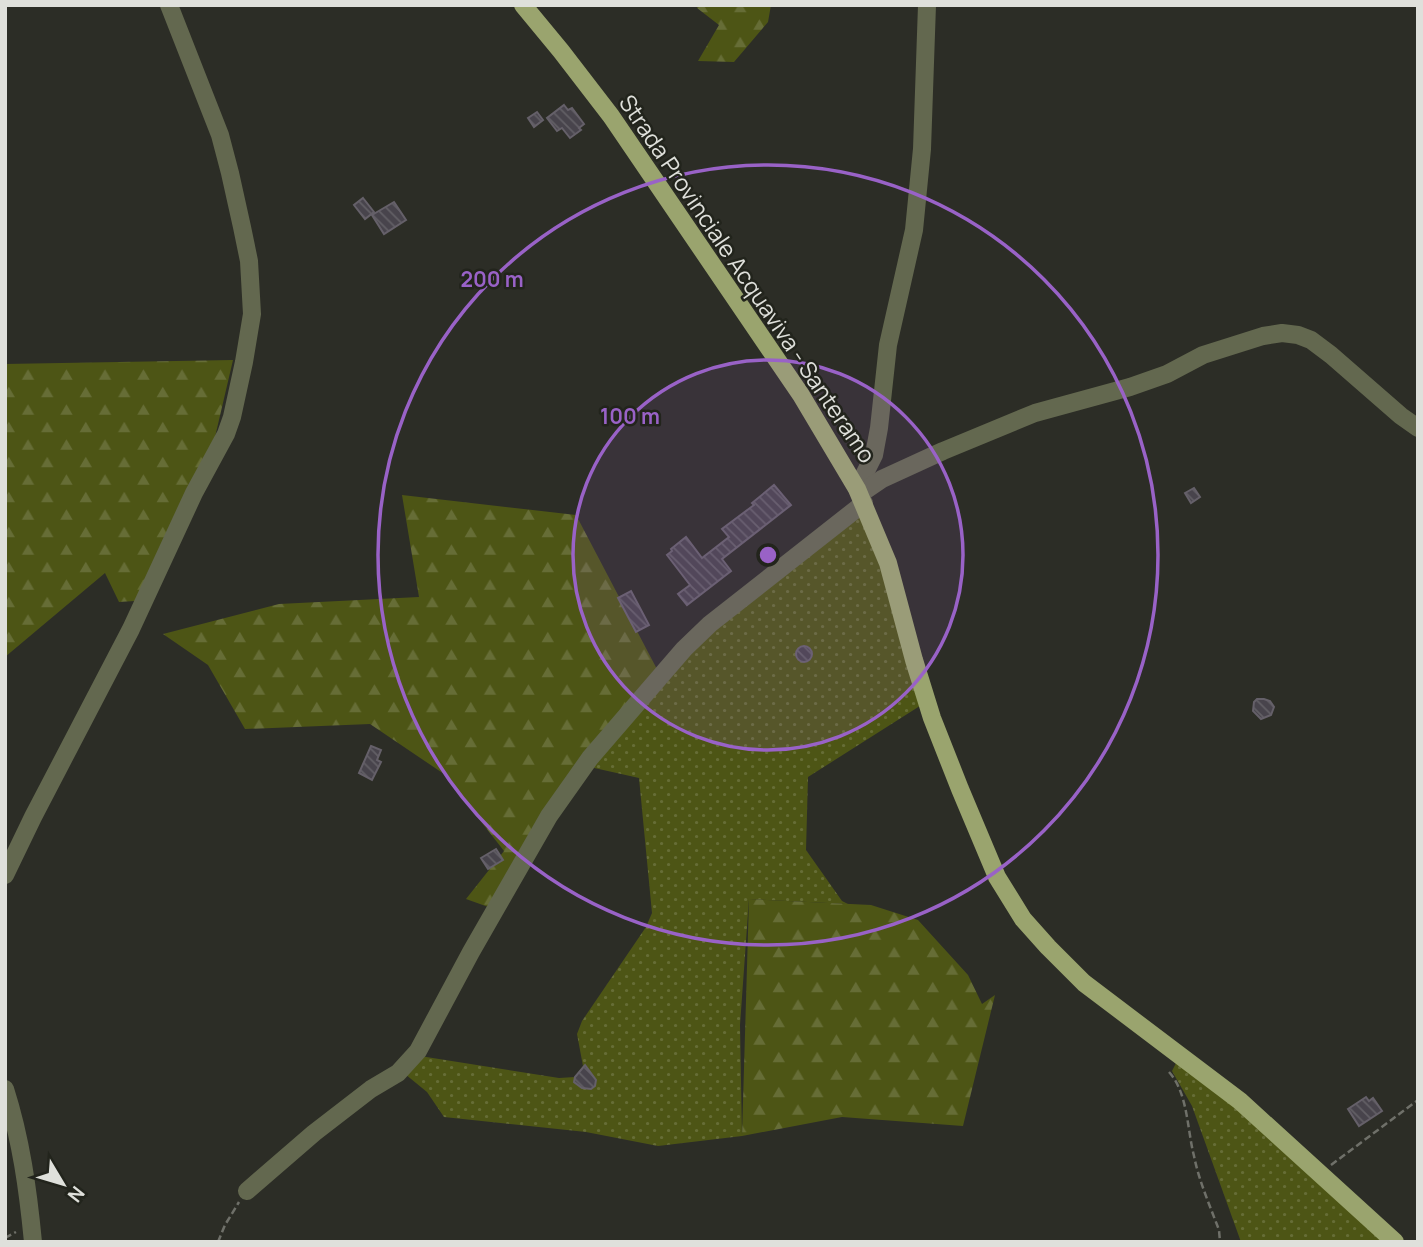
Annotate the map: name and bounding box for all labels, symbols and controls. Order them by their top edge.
street label: Strada Provinciale Acquaviva - Santeramo [612,88,883,469]
text: 200 m [460,265,524,293]
text: 100 m [600,402,660,430]
centre of rings [756,543,780,567]
north arrow [28,1149,98,1219]
text: N [62,1181,91,1208]

